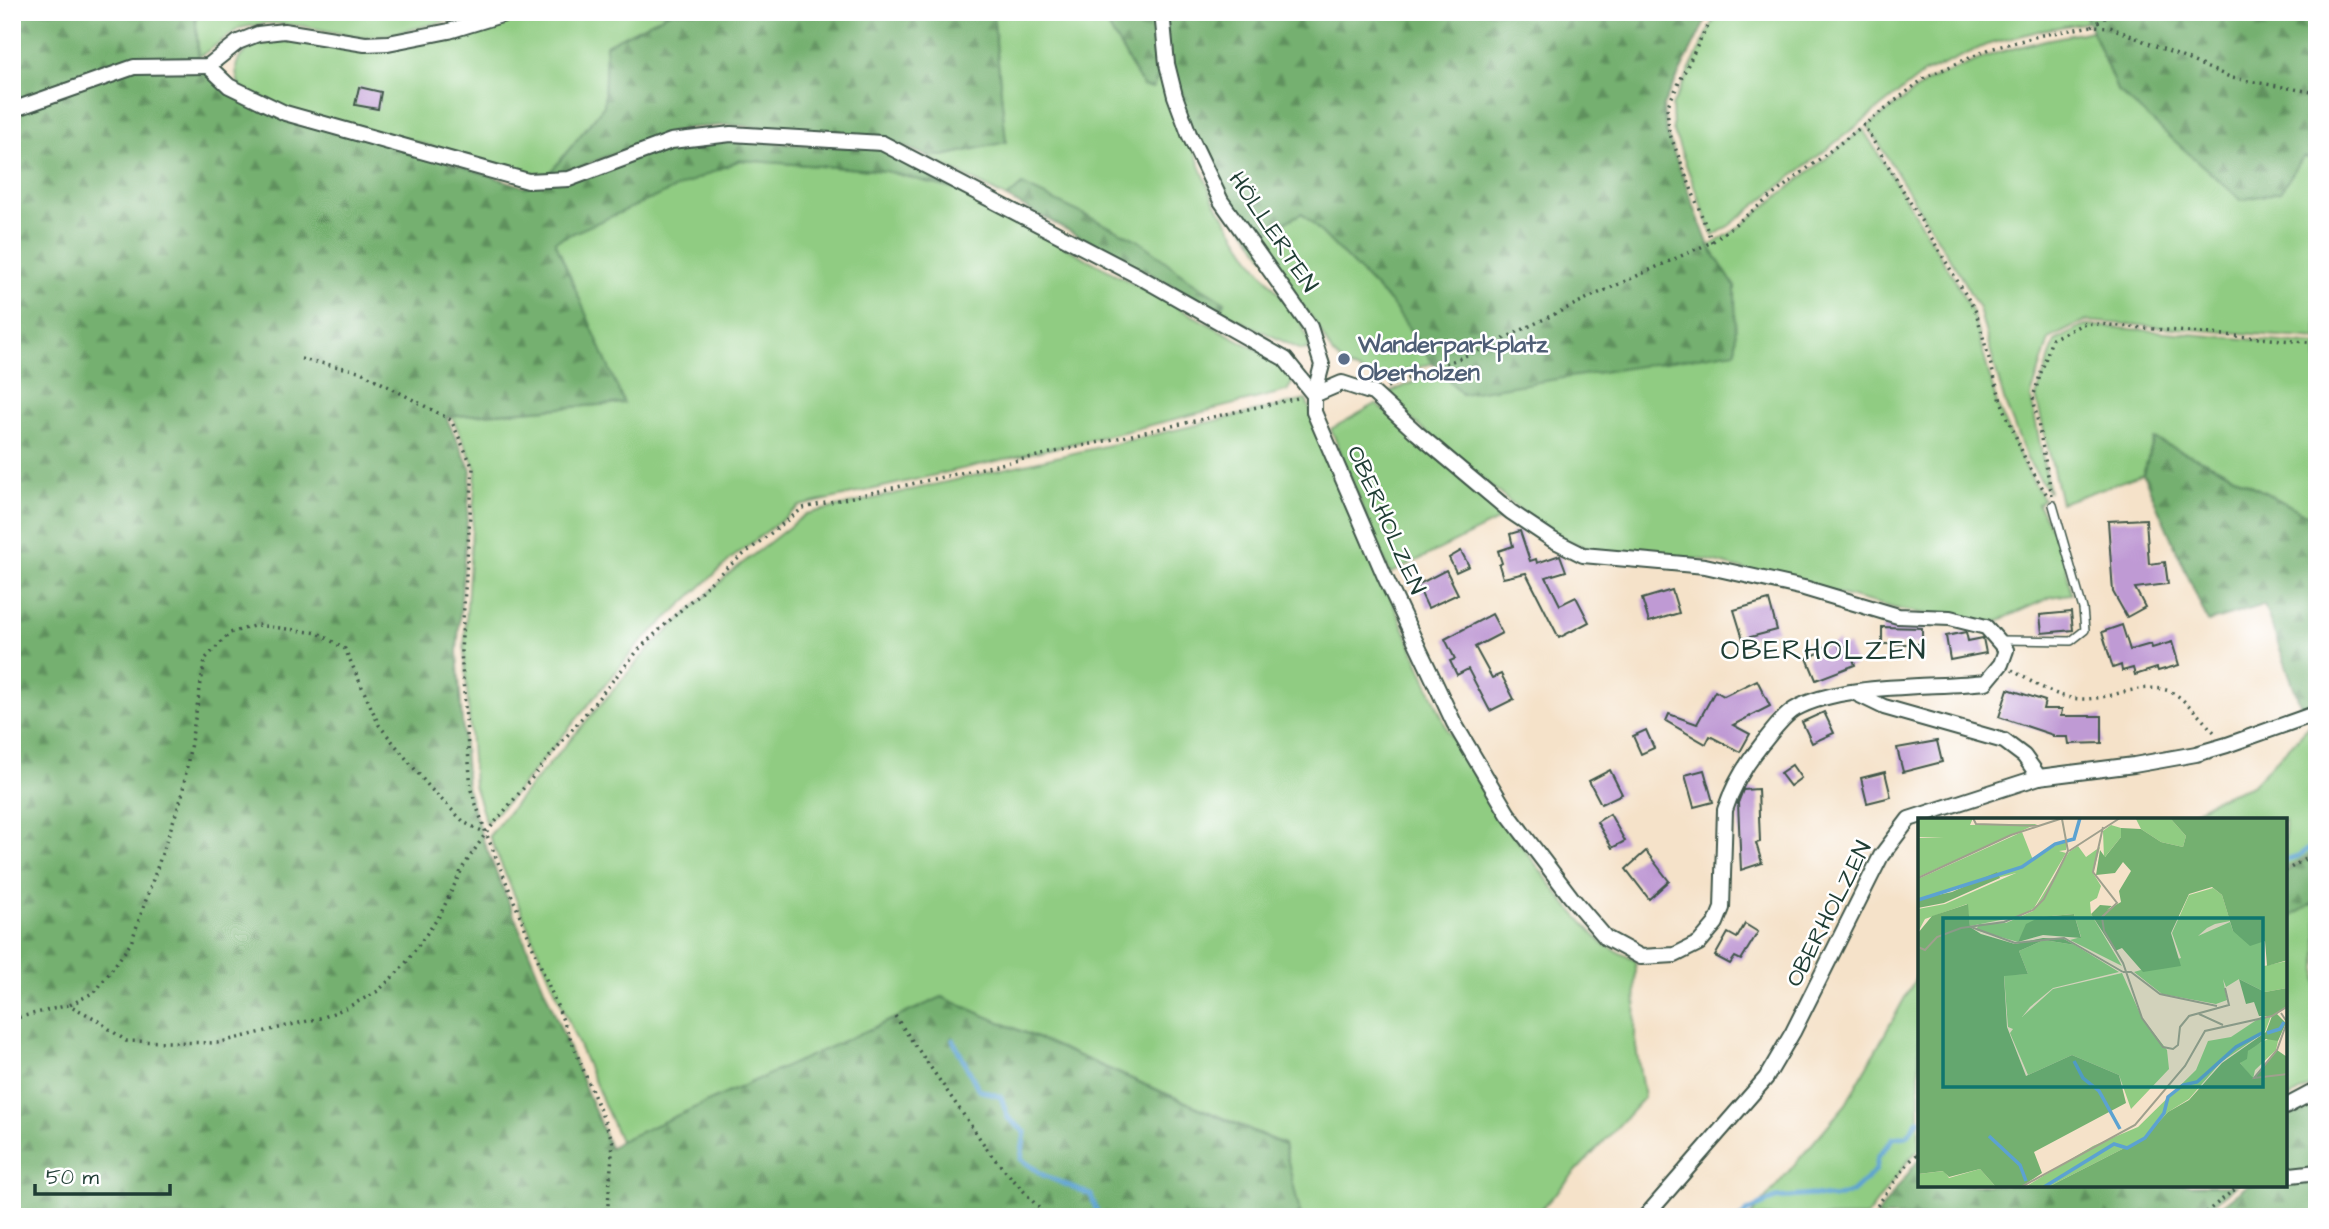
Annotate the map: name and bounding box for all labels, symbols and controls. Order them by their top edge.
street label: HÖLLERTEN [1220,165,1326,299]
place label: Wanderparkplatz Oberholzen [1357,328,1549,390]
marker: Wanderparkplatz Oberholzen [1336,351,1352,367]
street label: OBERHOLZEN [1338,440,1434,600]
district label: OBERHOLZEN [1721,631,1927,670]
inset map [1918,818,2287,1187]
street label: OBERHOLZEN [1778,835,1880,993]
scale bar [35,1152,170,1196]
text: 50 m [46,1163,100,1192]

